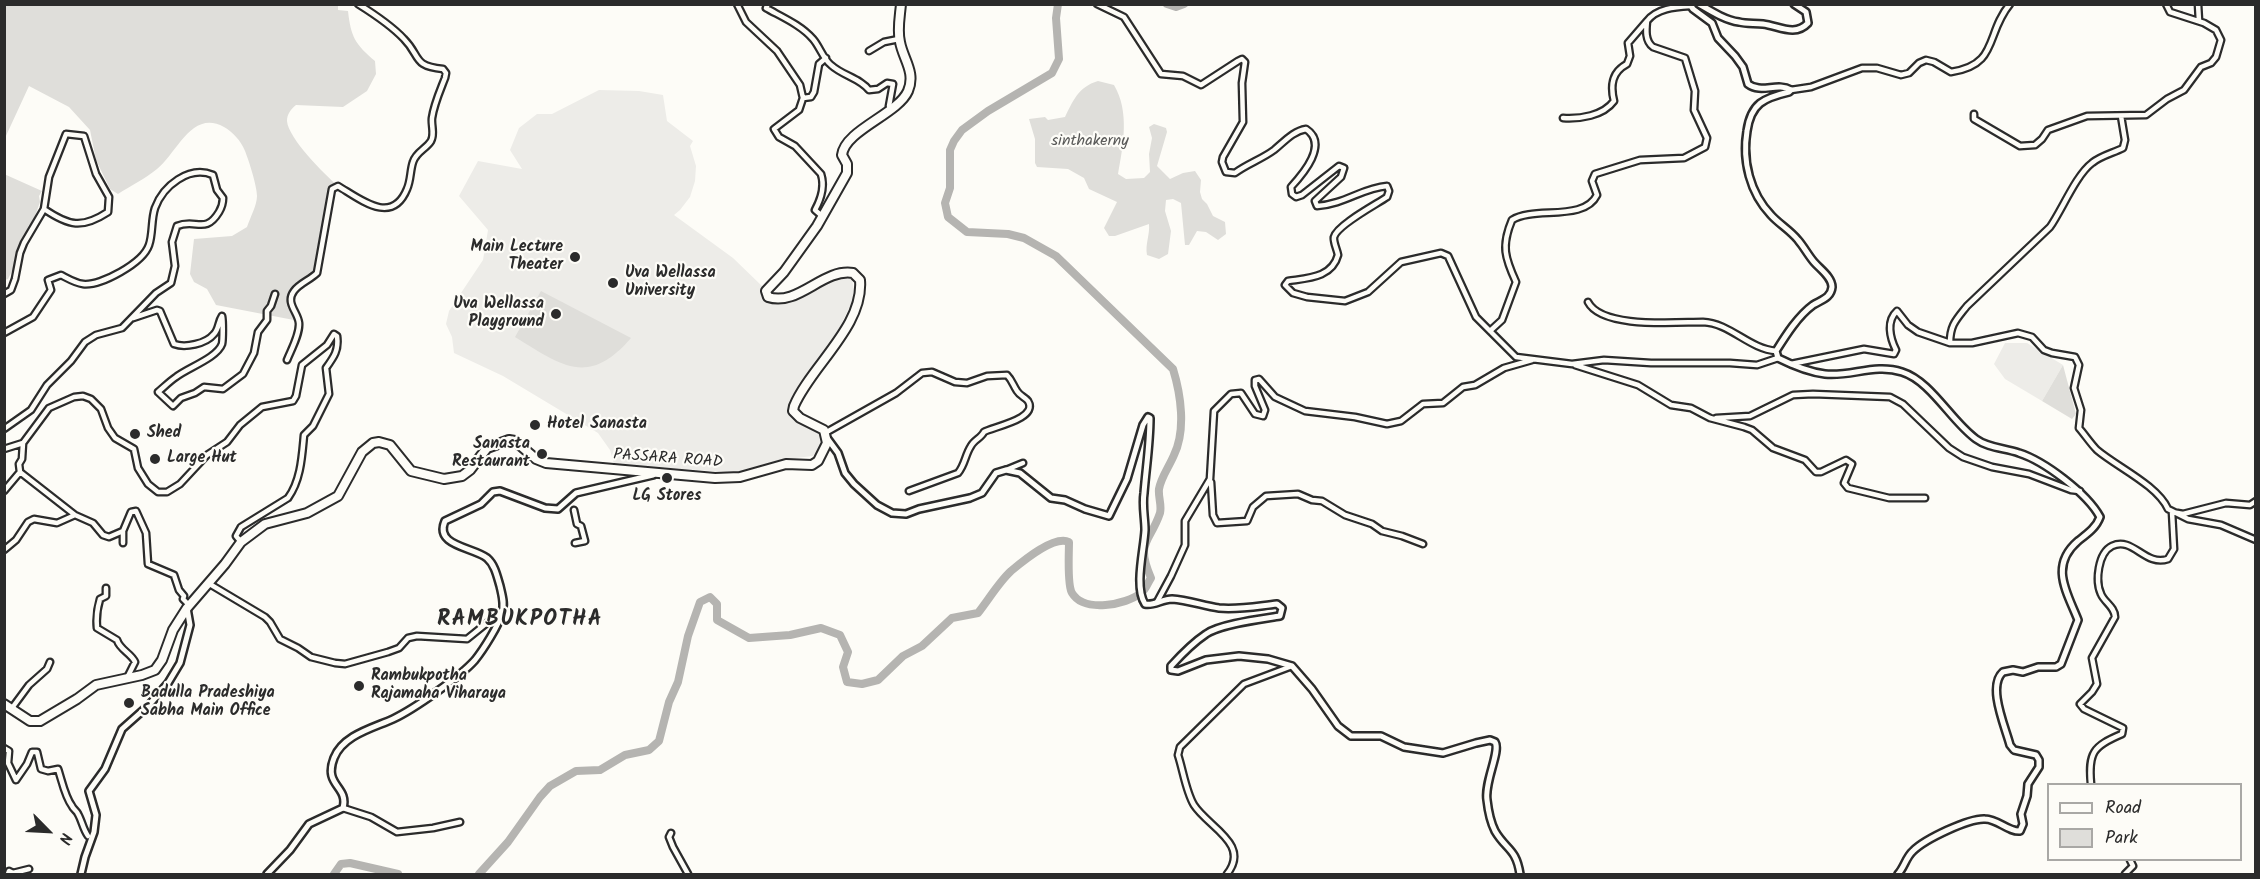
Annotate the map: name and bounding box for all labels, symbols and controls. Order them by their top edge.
park label: sinthakerny [1051,132,1129,152]
place label: Main Lecture Theater [471,238,563,276]
marker: Main Lecture Theater [568,250,582,264]
place label: Uva Wellassa University [625,264,716,302]
marker: Uva Wellassa University [606,276,620,290]
place label: Uva Wellassa Playground [453,295,544,333]
marker: Uva Wellassa Playground [549,307,563,321]
place label: Hotel Sanasta [547,415,647,435]
marker: Hotel Sanasta [528,418,542,432]
place label: Shed [147,424,181,444]
marker: Shed [128,427,142,441]
place label: Sanasta Restaurant [452,435,530,473]
marker: Sanasta Restaurant [535,447,549,461]
street label: PASSARA ROAD [613,447,723,473]
place label: Large Hut [167,449,237,469]
marker: Large Hut [148,452,162,466]
marker: LG Stores [660,471,674,485]
place label: LG Stores [633,487,701,507]
district label: RAMBUKPOTHA [437,608,603,634]
place label: Rambukpotha Rajamaha Viharaya [371,667,506,705]
marker: Rambukpotha Rajamaha Viharaya [352,679,366,693]
place label: Badulla Pradeshiya Sabha Main Office [141,684,275,722]
marker: Badulla Pradeshiya Sabha Main Office [122,696,136,710]
legend [2047,783,2242,861]
text: Road [2105,794,2141,823]
north arrow [18,801,78,861]
text: Park [2105,824,2138,853]
text: N [51,829,78,848]

